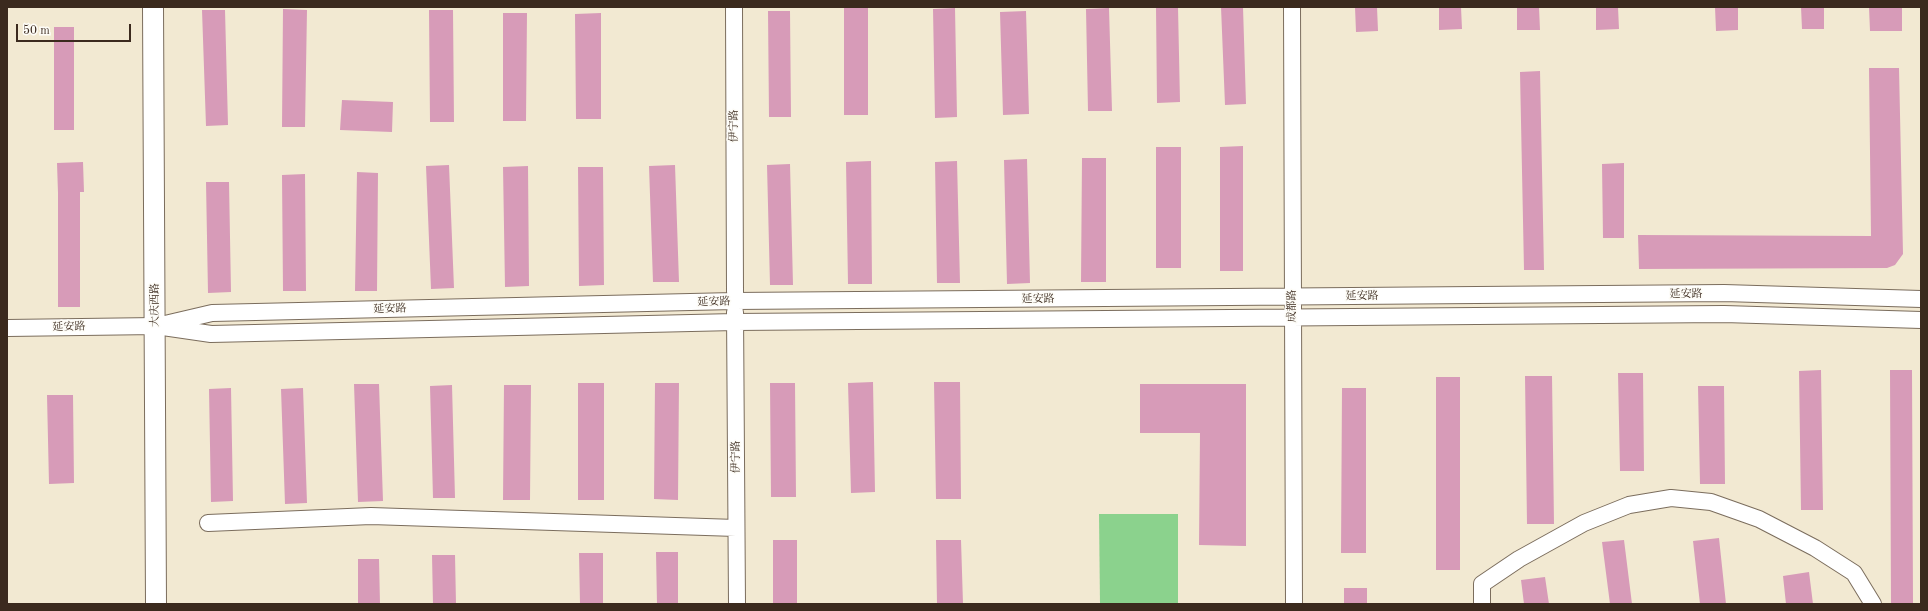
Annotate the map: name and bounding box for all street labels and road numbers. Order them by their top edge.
street label: 伊宁路 [727,110,741,142]
street label: 大庆西路 [148,283,162,327]
street label: 延安路 [1670,287,1702,301]
street label: 延安路 [1346,289,1378,303]
street label: 成都路 [1285,290,1299,322]
street label: 延安路 [1022,292,1054,306]
street label: 延安路 [697,295,731,309]
street label: 延安路 [373,302,407,316]
street label: 延安路 [52,320,86,334]
street label: 伊宁路 [729,441,743,473]

